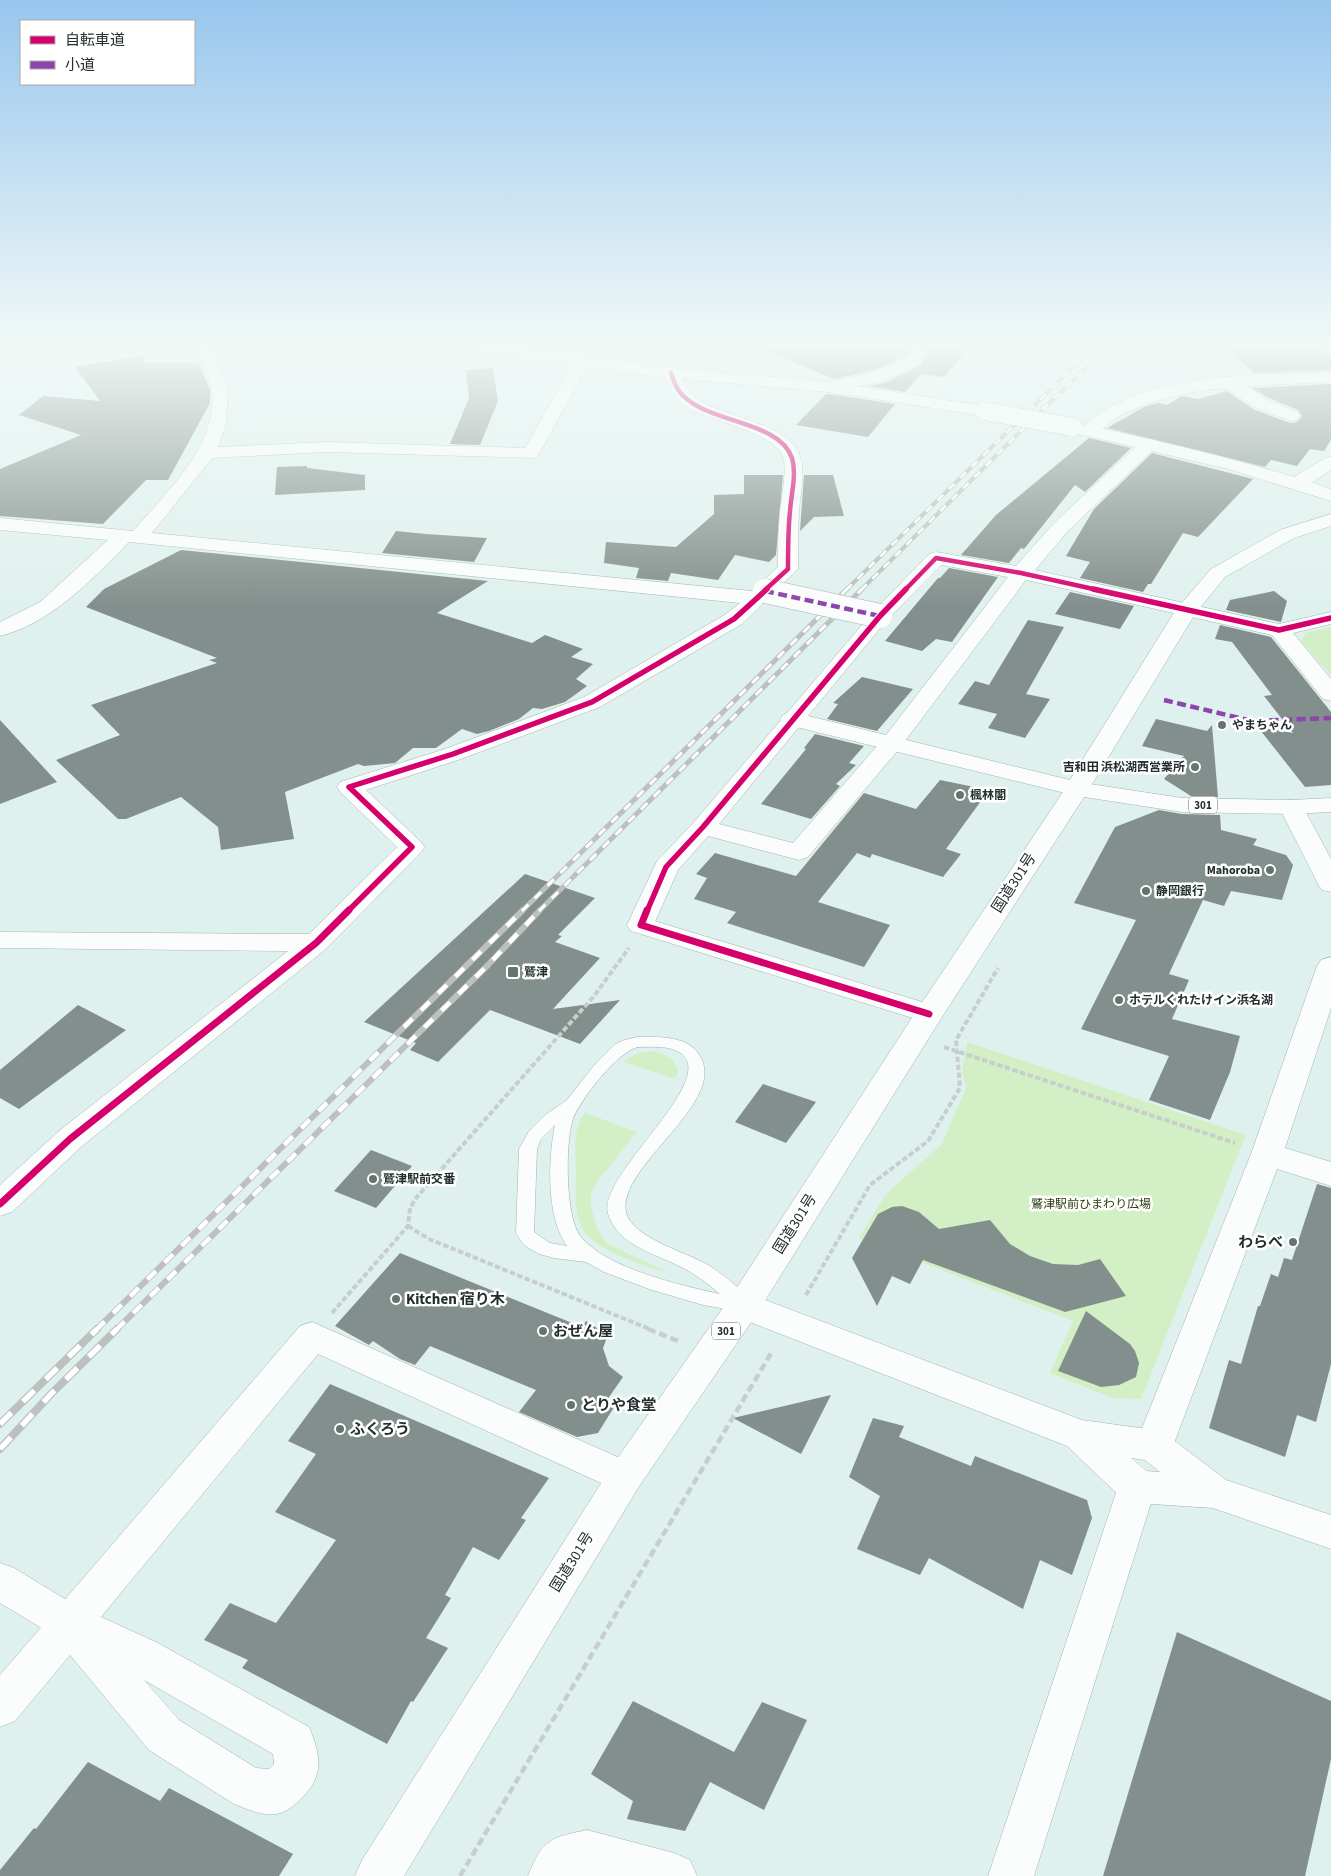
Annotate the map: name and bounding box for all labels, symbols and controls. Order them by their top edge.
legend [20,20,195,85]
text: 自転車道 [65,30,125,51]
text: 小道 [65,55,95,76]
place label: やまちゃん [1232,717,1292,734]
marker: やまちゃん [1216,719,1228,731]
place label: 吉和田 浜松湖西営業所 [1063,759,1185,776]
marker: 吉和田 浜松湖西営業所 [1189,761,1201,773]
place label: 楓林閣 [970,787,1006,804]
marker: 楓林閣 [954,789,966,801]
road number: 301 [1189,796,1217,814]
street label: 国道301号 [987,849,1041,917]
place label: Mahoroba [1207,862,1260,879]
marker: Mahoroba [1264,864,1276,876]
place label: 静岡銀行 [1156,883,1204,900]
marker: 静岡銀行 [1140,885,1152,897]
place label: 鷲津 [524,964,548,981]
marker: 鷲津 [506,965,520,979]
place label: ホテルくれたけイン浜名湖 [1129,992,1273,1009]
marker: ホテルくれたけイン浜名湖 [1113,994,1125,1006]
place label: 鷲津駅前交番 [383,1171,456,1188]
marker: 鷲津駅前交番 [367,1173,379,1185]
street label: 国道301号 [768,1190,822,1258]
park label: 鷲津駅前ひまわり広場 [1031,1196,1151,1213]
place label: わらべ [1238,1232,1283,1253]
marker: わらべ [1287,1236,1299,1248]
place label: Kitchen 宿り木 [406,1289,505,1310]
marker: Kitchen 宿り木 [390,1293,402,1305]
place label: おぜん屋 [553,1321,613,1342]
road number: 301 [712,1322,740,1340]
marker: おぜん屋 [537,1325,549,1337]
place label: とりや食堂 [581,1395,656,1416]
marker: とりや食堂 [565,1399,577,1411]
place label: ふくろう [350,1419,410,1440]
marker: ふくろう [334,1423,346,1435]
street label: 国道301号 [545,1528,599,1596]

